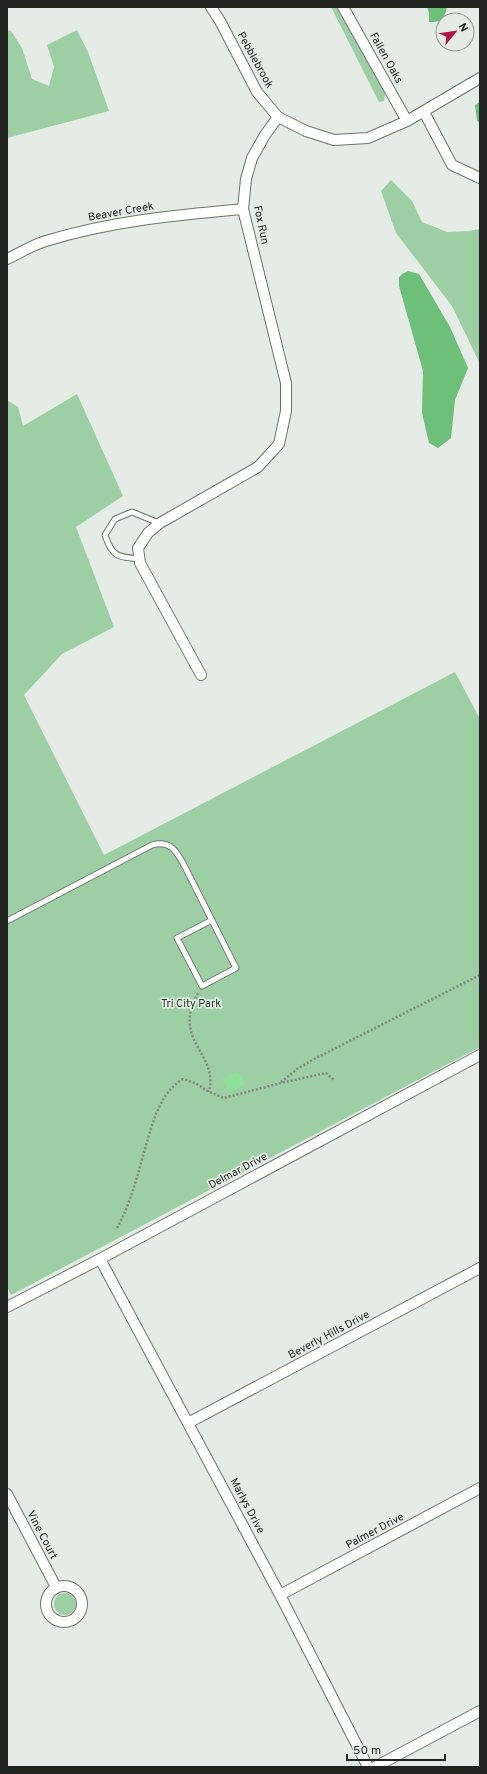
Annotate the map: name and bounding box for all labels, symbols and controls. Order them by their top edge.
north arrow [435,12,475,52]
text: N [455,21,471,34]
street label: Pebblebrook [234,29,276,91]
street label: Fallen Oaks [366,30,406,86]
street label: Beaver Creek [87,199,155,225]
street label: Fox Run [250,204,272,246]
park label: Tri City Park [161,997,221,1011]
street label: Delmar Drive [206,1150,270,1192]
street label: Beverly Hills Drive [286,1308,372,1362]
street label: Marlys Drive [227,1476,268,1536]
street label: Vine Court [23,1508,61,1562]
street label: Palmer Drive [344,1510,407,1552]
scale bar [347,1736,445,1762]
text: 50 m [353,1743,381,1759]

